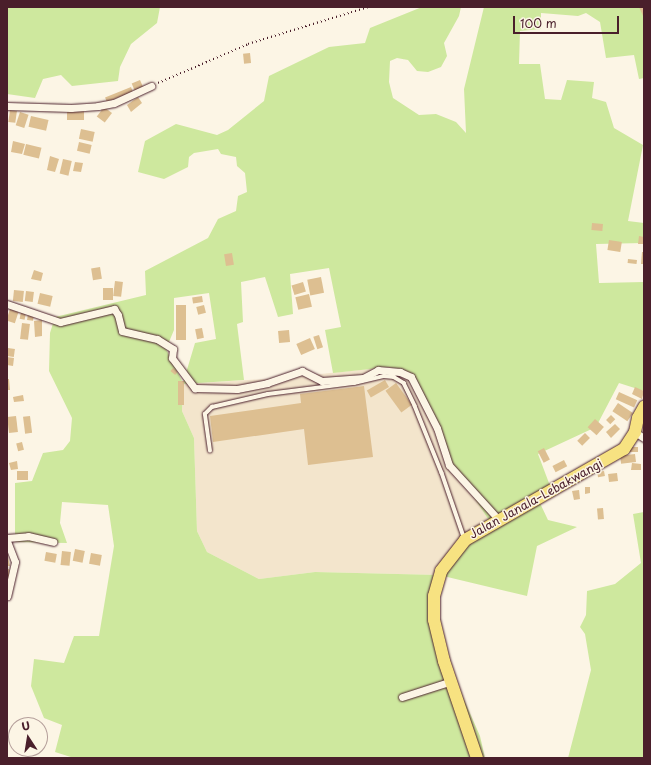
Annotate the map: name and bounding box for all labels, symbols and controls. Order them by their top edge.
scale bar [515,8,621,34]
text: 100 m [520,14,557,32]
street label: Jalan Janala–Lebakwangi [467,456,605,542]
north arrow [8,717,48,757]
text: U [20,717,31,735]

